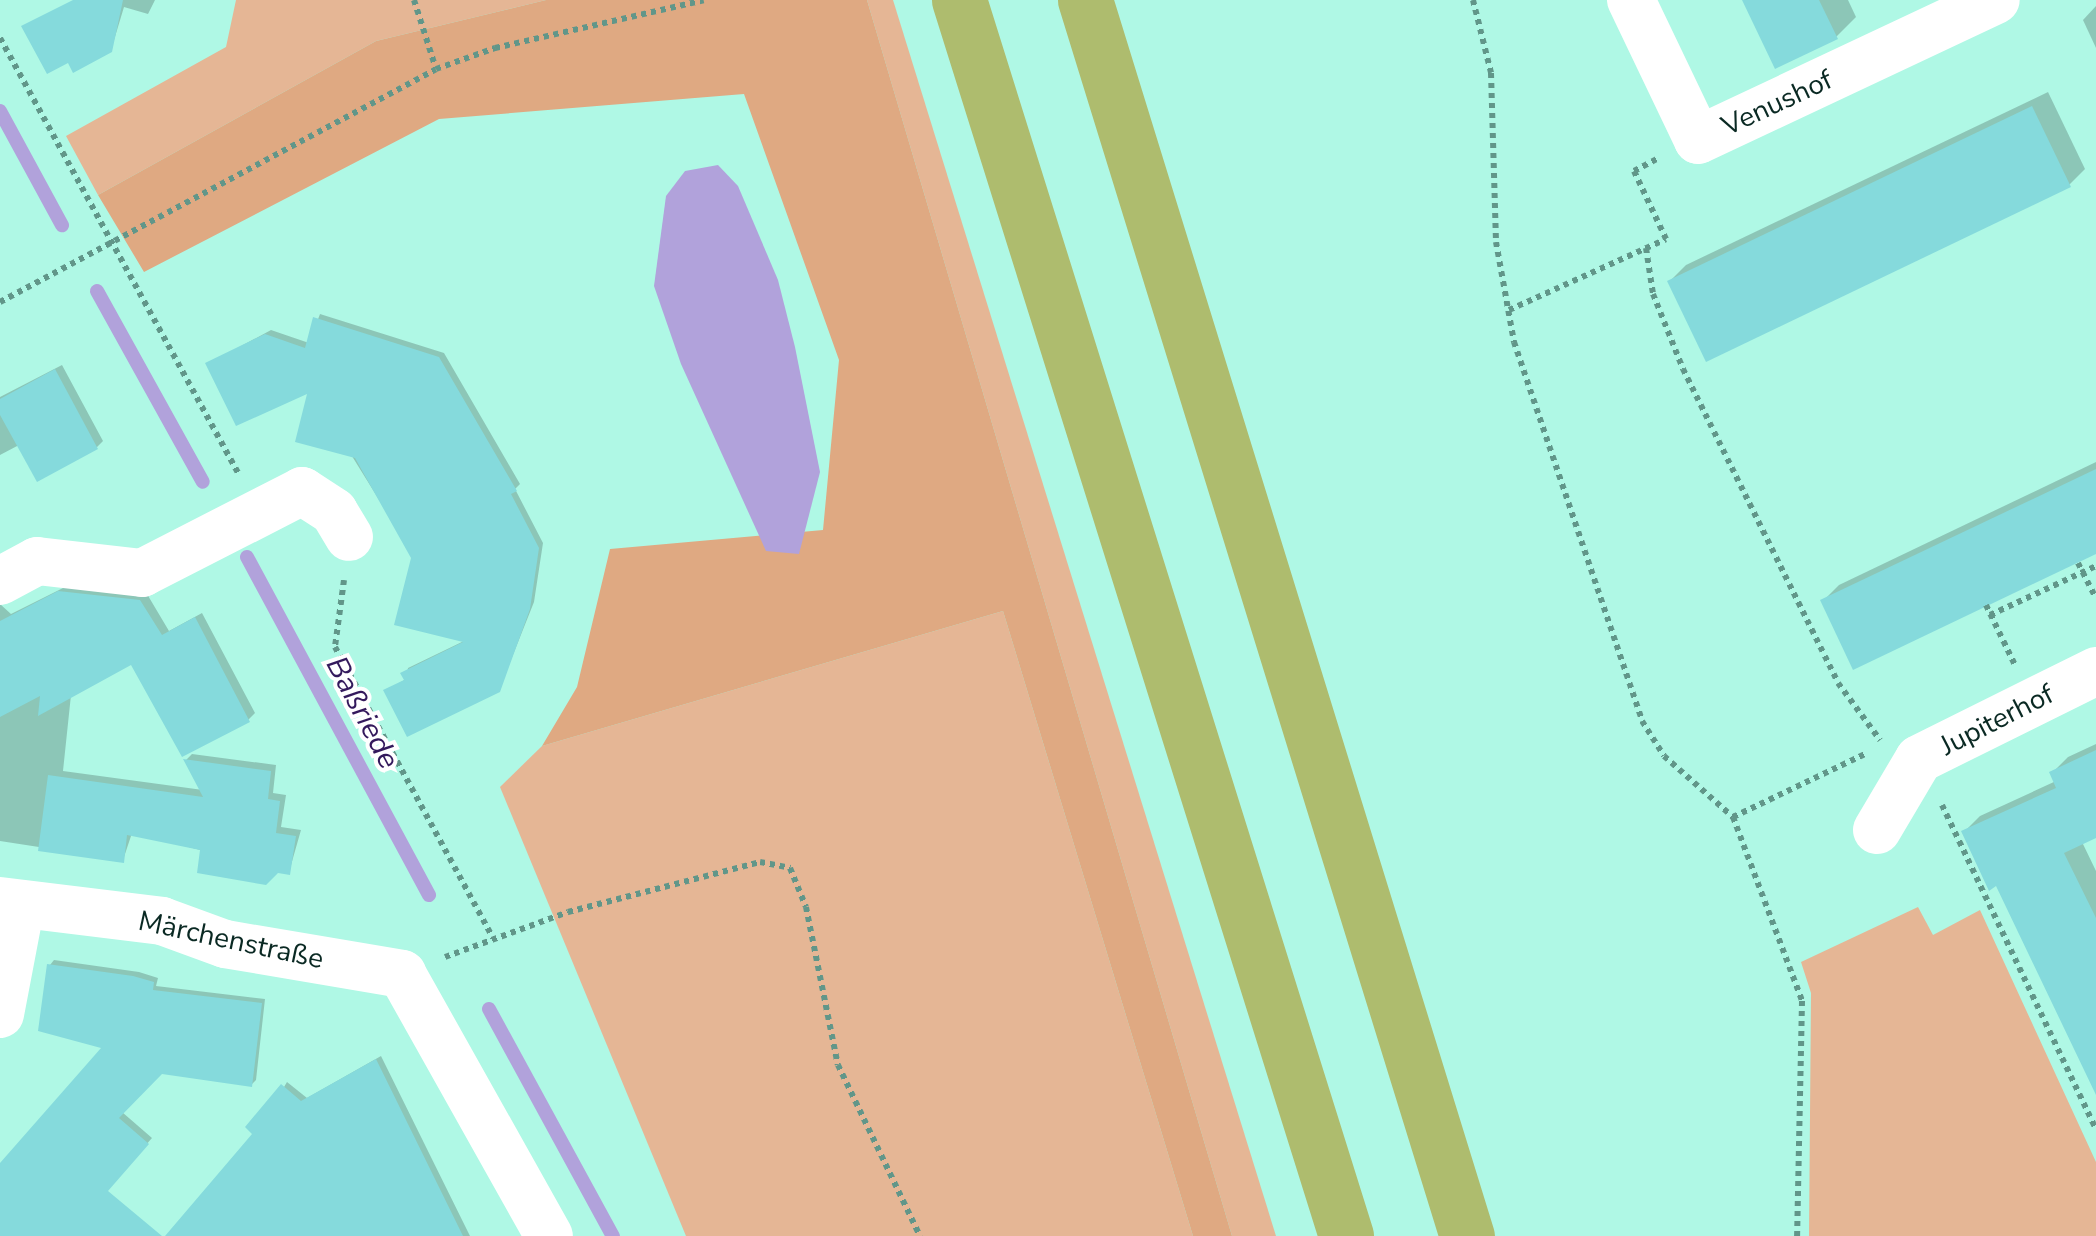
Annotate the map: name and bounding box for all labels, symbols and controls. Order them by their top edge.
street label: Venushof [1716,63,1838,143]
water label: Baßriede [318,651,406,775]
street label: Jupiterhof [1935,677,2059,763]
street label: Märchenstraße [135,904,327,976]

